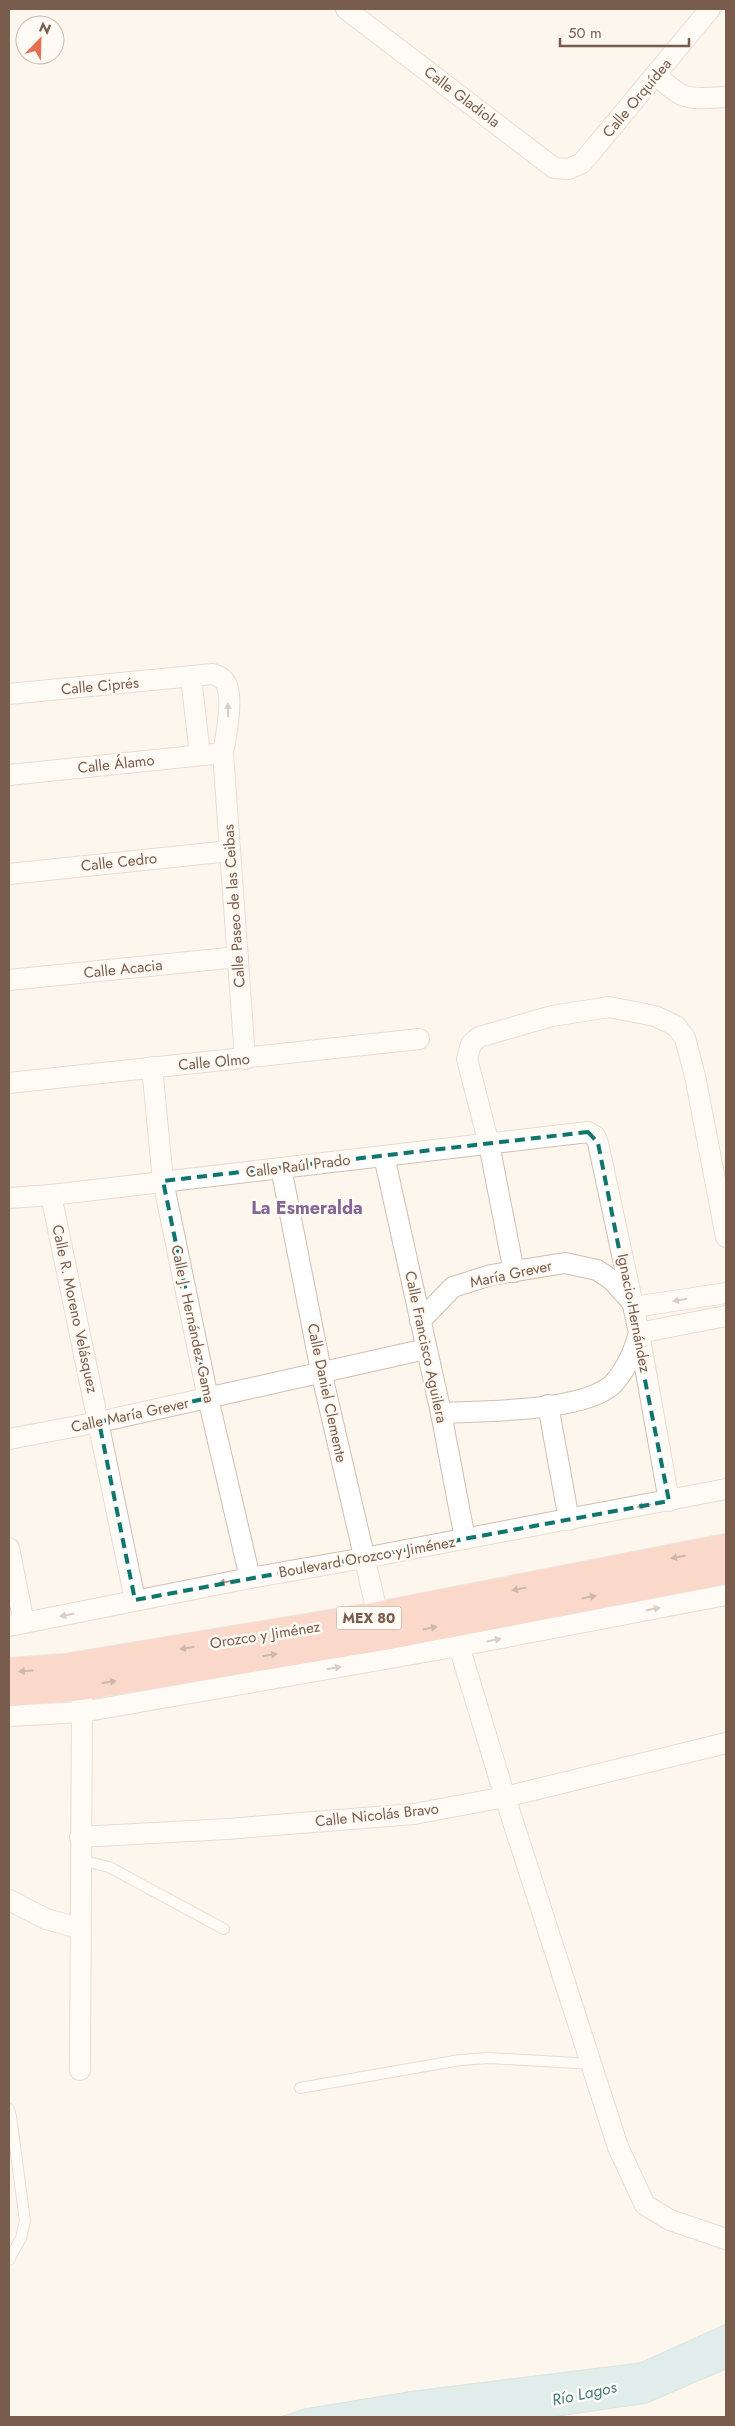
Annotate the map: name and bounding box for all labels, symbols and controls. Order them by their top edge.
north arrow [15,15,65,65]
scale bar [560,15,689,47]
text: N [36,17,54,39]
text: 50 m [568,22,602,44]
street label: Calle Orquídea [597,54,677,142]
street label: Calle Gladiola [419,61,505,133]
street label: Calle Ciprés [60,672,140,700]
one-way arrow [224,701,232,717]
street label: Calle Álamo [77,749,155,779]
street label: Calle Paseo de las Ceibas [217,824,251,988]
street label: Calle Cedro [80,847,158,877]
street label: Calle Acacia [82,954,164,984]
street label: Calle Olmo [177,1048,251,1076]
street label: Calle Raúl Prado [245,1149,351,1183]
district label: La Esmeralda [251,1195,363,1221]
street label: Calle R. Moreno Velásquez [46,1223,104,1395]
street label: Calle J. Hernández Gama [165,1243,221,1405]
street label: Ignacio Hernández [612,1252,656,1374]
street label: María Grever [468,1254,555,1293]
street label: Calle Francisco Aguilera [399,1269,453,1425]
one-way arrow [672,1297,688,1305]
street label: Calle Daniel Clemente [302,1321,353,1465]
street label: Calle María Grever [69,1392,192,1438]
one-way arrow [636,1502,652,1510]
street label: Boulevard Orozco y Jiménez [277,1531,457,1583]
one-way arrow [670,1554,686,1562]
one-way arrow [218,1579,234,1587]
one-way arrow [511,1585,527,1593]
one-way arrow [582,1592,598,1600]
one-way arrow [646,1605,661,1613]
road number: MEX 80 [336,1606,402,1630]
one-way arrow [59,1611,75,1619]
street label: Orozco y Jiménez [208,1615,322,1655]
one-way arrow [422,1623,438,1631]
one-way arrow [486,1635,502,1643]
one-way arrow [178,1645,194,1653]
one-way arrow [262,1651,278,1659]
one-way arrow [326,1664,342,1672]
one-way arrow [18,1668,34,1676]
one-way arrow [102,1677,118,1685]
street label: Calle Nicolás Bravo [314,1798,440,1832]
water label: Río Lagos [550,2375,619,2412]

